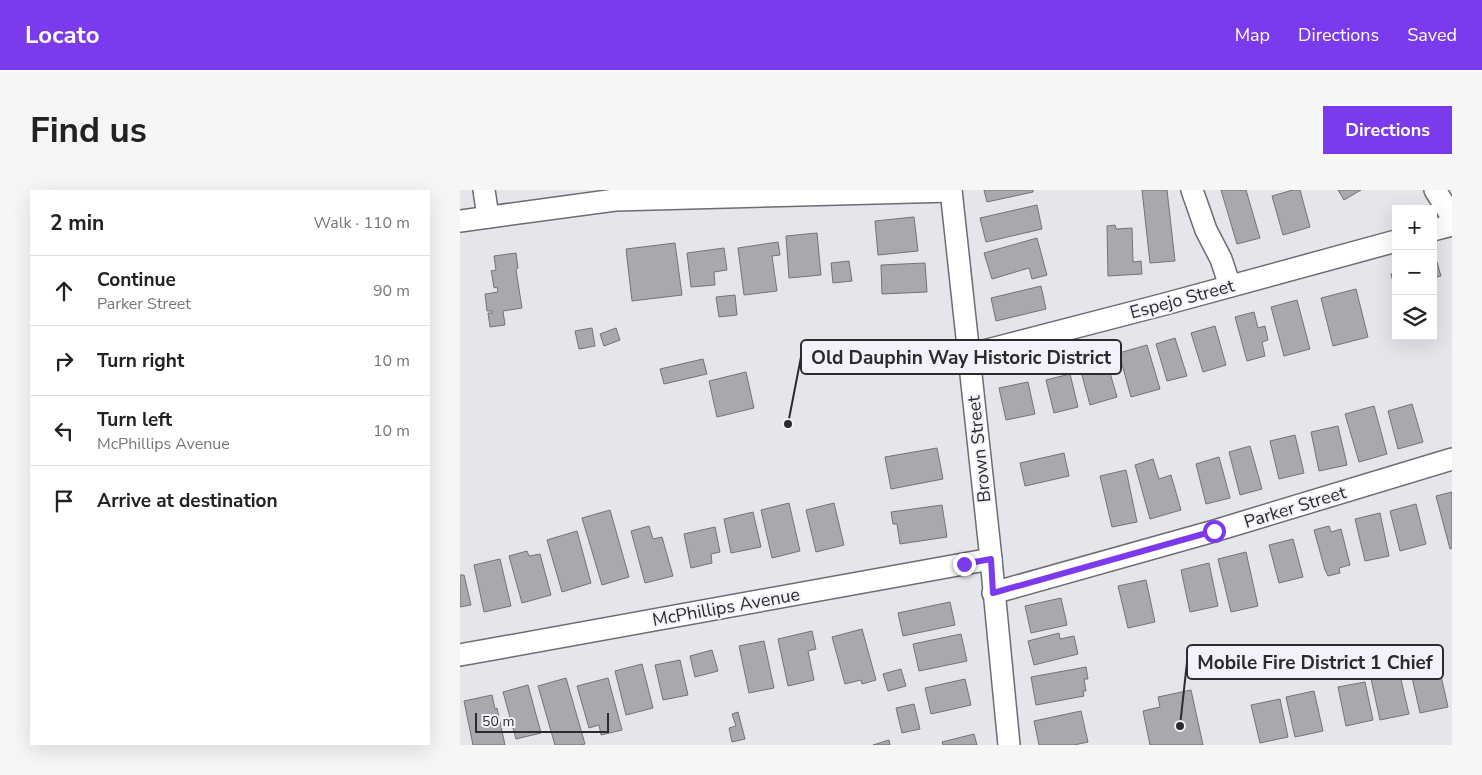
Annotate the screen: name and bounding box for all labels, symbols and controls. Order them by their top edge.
text: Locato [25,19,100,51]
text: Map [1235,23,1270,47]
text: Directions [1298,23,1379,47]
text: Saved [1407,23,1457,47]
button: Directions [1323,106,1452,154]
text: Find us [30,107,147,154]
map controls [1392,205,1437,340]
button: + [1392,205,1437,250]
text: 2 min [50,209,104,237]
text: Walk · 110 m [314,212,410,234]
button: − [1392,250,1437,295]
text: Continue [97,267,176,293]
street label: Espejo Street [1127,273,1237,324]
icon: ahead [50,277,78,305]
text: 90 m [373,280,410,302]
text: Parker Street [97,293,191,315]
button: layers [1392,295,1437,340]
callout: Old Dauphin Way Historic District [801,340,1121,374]
text: Old Dauphin Way Historic District [811,345,1112,371]
icon: right [50,347,78,375]
text: Turn right [97,348,184,374]
text: 10 m [373,350,410,372]
street label: Brown Street [961,394,997,504]
text: Turn left [97,407,172,433]
icon: left [50,417,78,445]
text: 10 m [373,420,410,442]
text: McPhillips Avenue [97,433,230,455]
street label: Parker Street [1241,480,1350,534]
icon: arrive [50,487,78,515]
text: Arrive at destination [97,488,278,514]
route start [1203,520,1226,543]
route end [953,553,976,576]
street label: McPhillips Avenue [650,582,802,632]
callout: Mobile Fire District 1 Chief [1187,645,1443,679]
text: Mobile Fire District 1 Chief [1197,650,1434,676]
scale bar [475,710,609,733]
text: 50 m [482,712,514,731]

